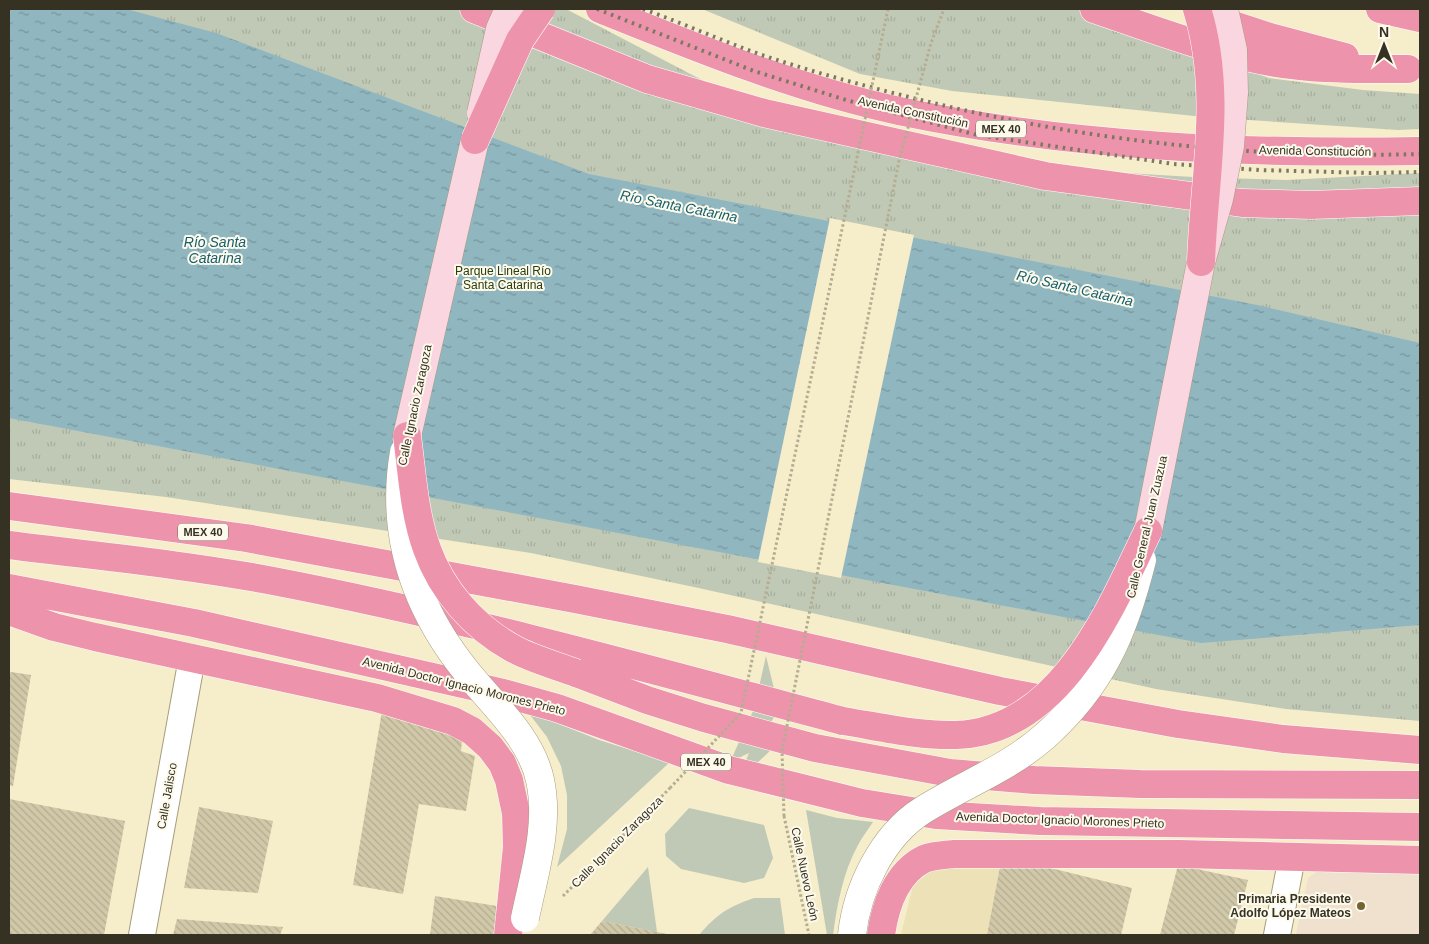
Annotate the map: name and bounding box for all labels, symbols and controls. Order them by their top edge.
north arrow [1359,20,1409,70]
text: N [1379,24,1389,40]
street label: Avenida Constitución [857,93,969,131]
road number: MEX 40 [976,120,1026,138]
street label: Avenida Constitución [1259,143,1371,159]
water label: Río Santa Catarina [619,187,739,225]
water label: Río Santa Catarina [184,234,246,266]
park label: Parque Lineal Río Santa Catarina [455,264,551,292]
water label: Río Santa Catarina [1015,267,1135,309]
street label: Calle Ignacio Zaragoza [395,343,435,467]
street label: Calle General Juan Zuazua [1124,454,1170,600]
road number: MEX 40 [178,524,228,540]
street label: Avenida Doctor Ignacio Morones Prieto [361,654,567,718]
road number: MEX 40 [681,754,731,770]
street label: Calle Jalisco [154,761,180,830]
street label: Calle Ignacio Zaragoza [568,793,666,891]
street label: Avenida Doctor Ignacio Morones Prieto [956,809,1165,831]
street label: Calle Nuevo León [788,826,822,922]
place label: Primaria Presidente Adolfo López Mateos [1230,892,1351,920]
marker: Primaria Presidente Adolfo López Mateos [1355,900,1367,912]

